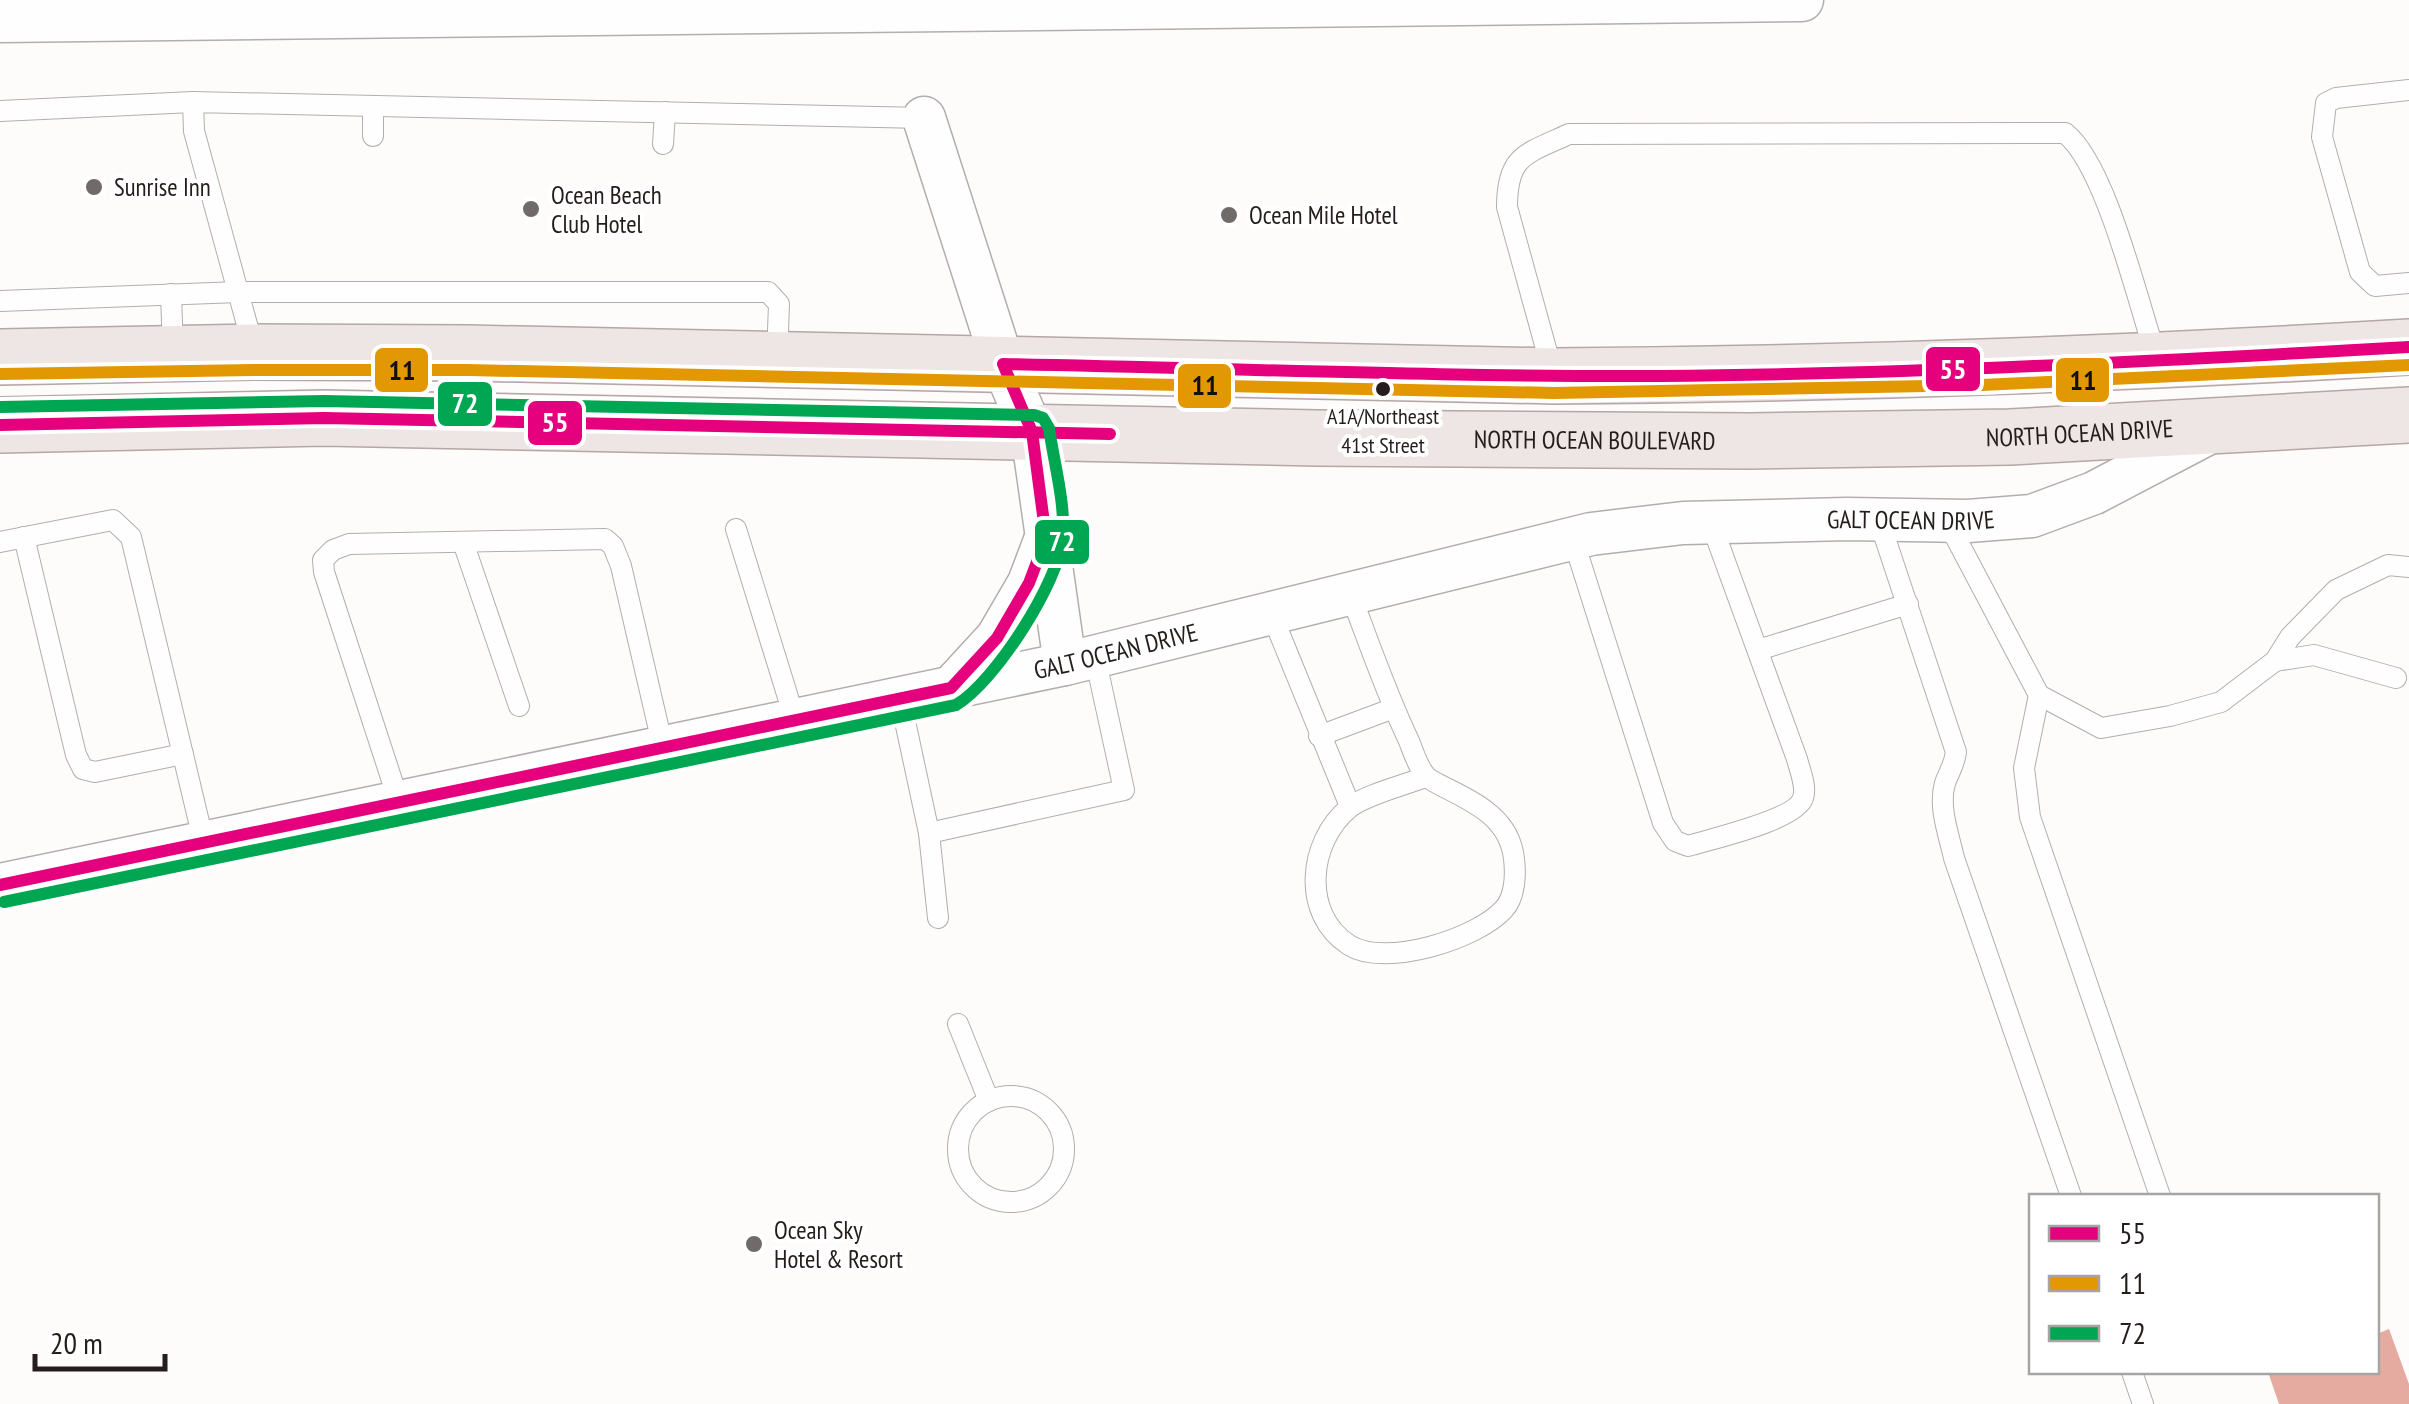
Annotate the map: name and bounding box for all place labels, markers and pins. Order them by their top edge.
place label: Sunrise Inn [114,171,211,203]
marker: Sunrise Inn [83,176,105,198]
place label: Ocean Beach Club Hotel [551,179,662,240]
marker: Ocean Beach Club Hotel [520,198,542,220]
place label: Ocean Mile Hotel [1249,199,1398,231]
marker: Ocean Mile Hotel [1218,204,1240,226]
marker: A1A/Northeast 41st Street [1373,379,1393,399]
place label: A1A/Northeast 41st Street [1327,402,1439,459]
place label: Ocean Sky Hotel & Resort [774,1214,903,1275]
marker: Ocean Sky Hotel & Resort [743,1233,765,1255]

